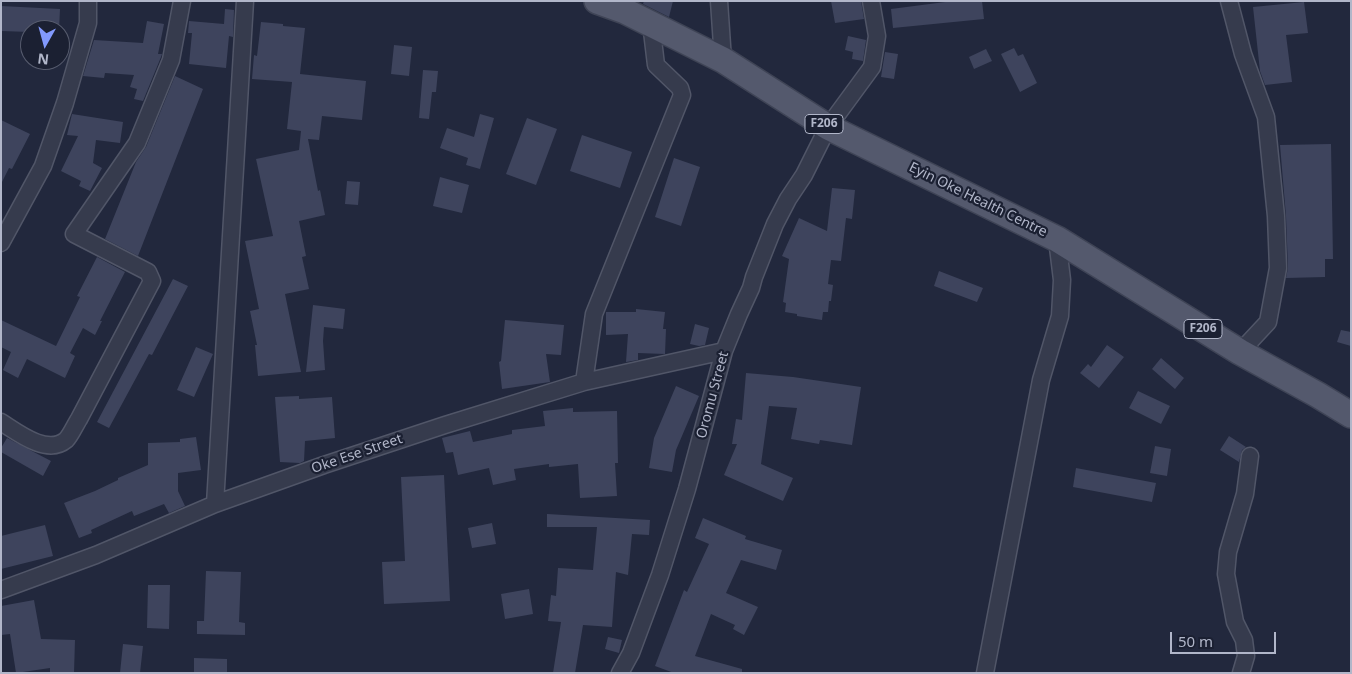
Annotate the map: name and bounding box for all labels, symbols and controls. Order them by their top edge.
north arrow [20,20,70,70]
text: N [36,49,50,70]
road number: F206 [805,115,843,134]
street label: Eyin Oke Health Centre [906,159,1050,241]
road number: F206 [1184,320,1222,338]
street label: Oromu Street [693,350,733,440]
street label: Oke Ese Street [309,431,405,477]
scale bar [1172,622,1278,654]
text: 50 m [1178,631,1213,651]

